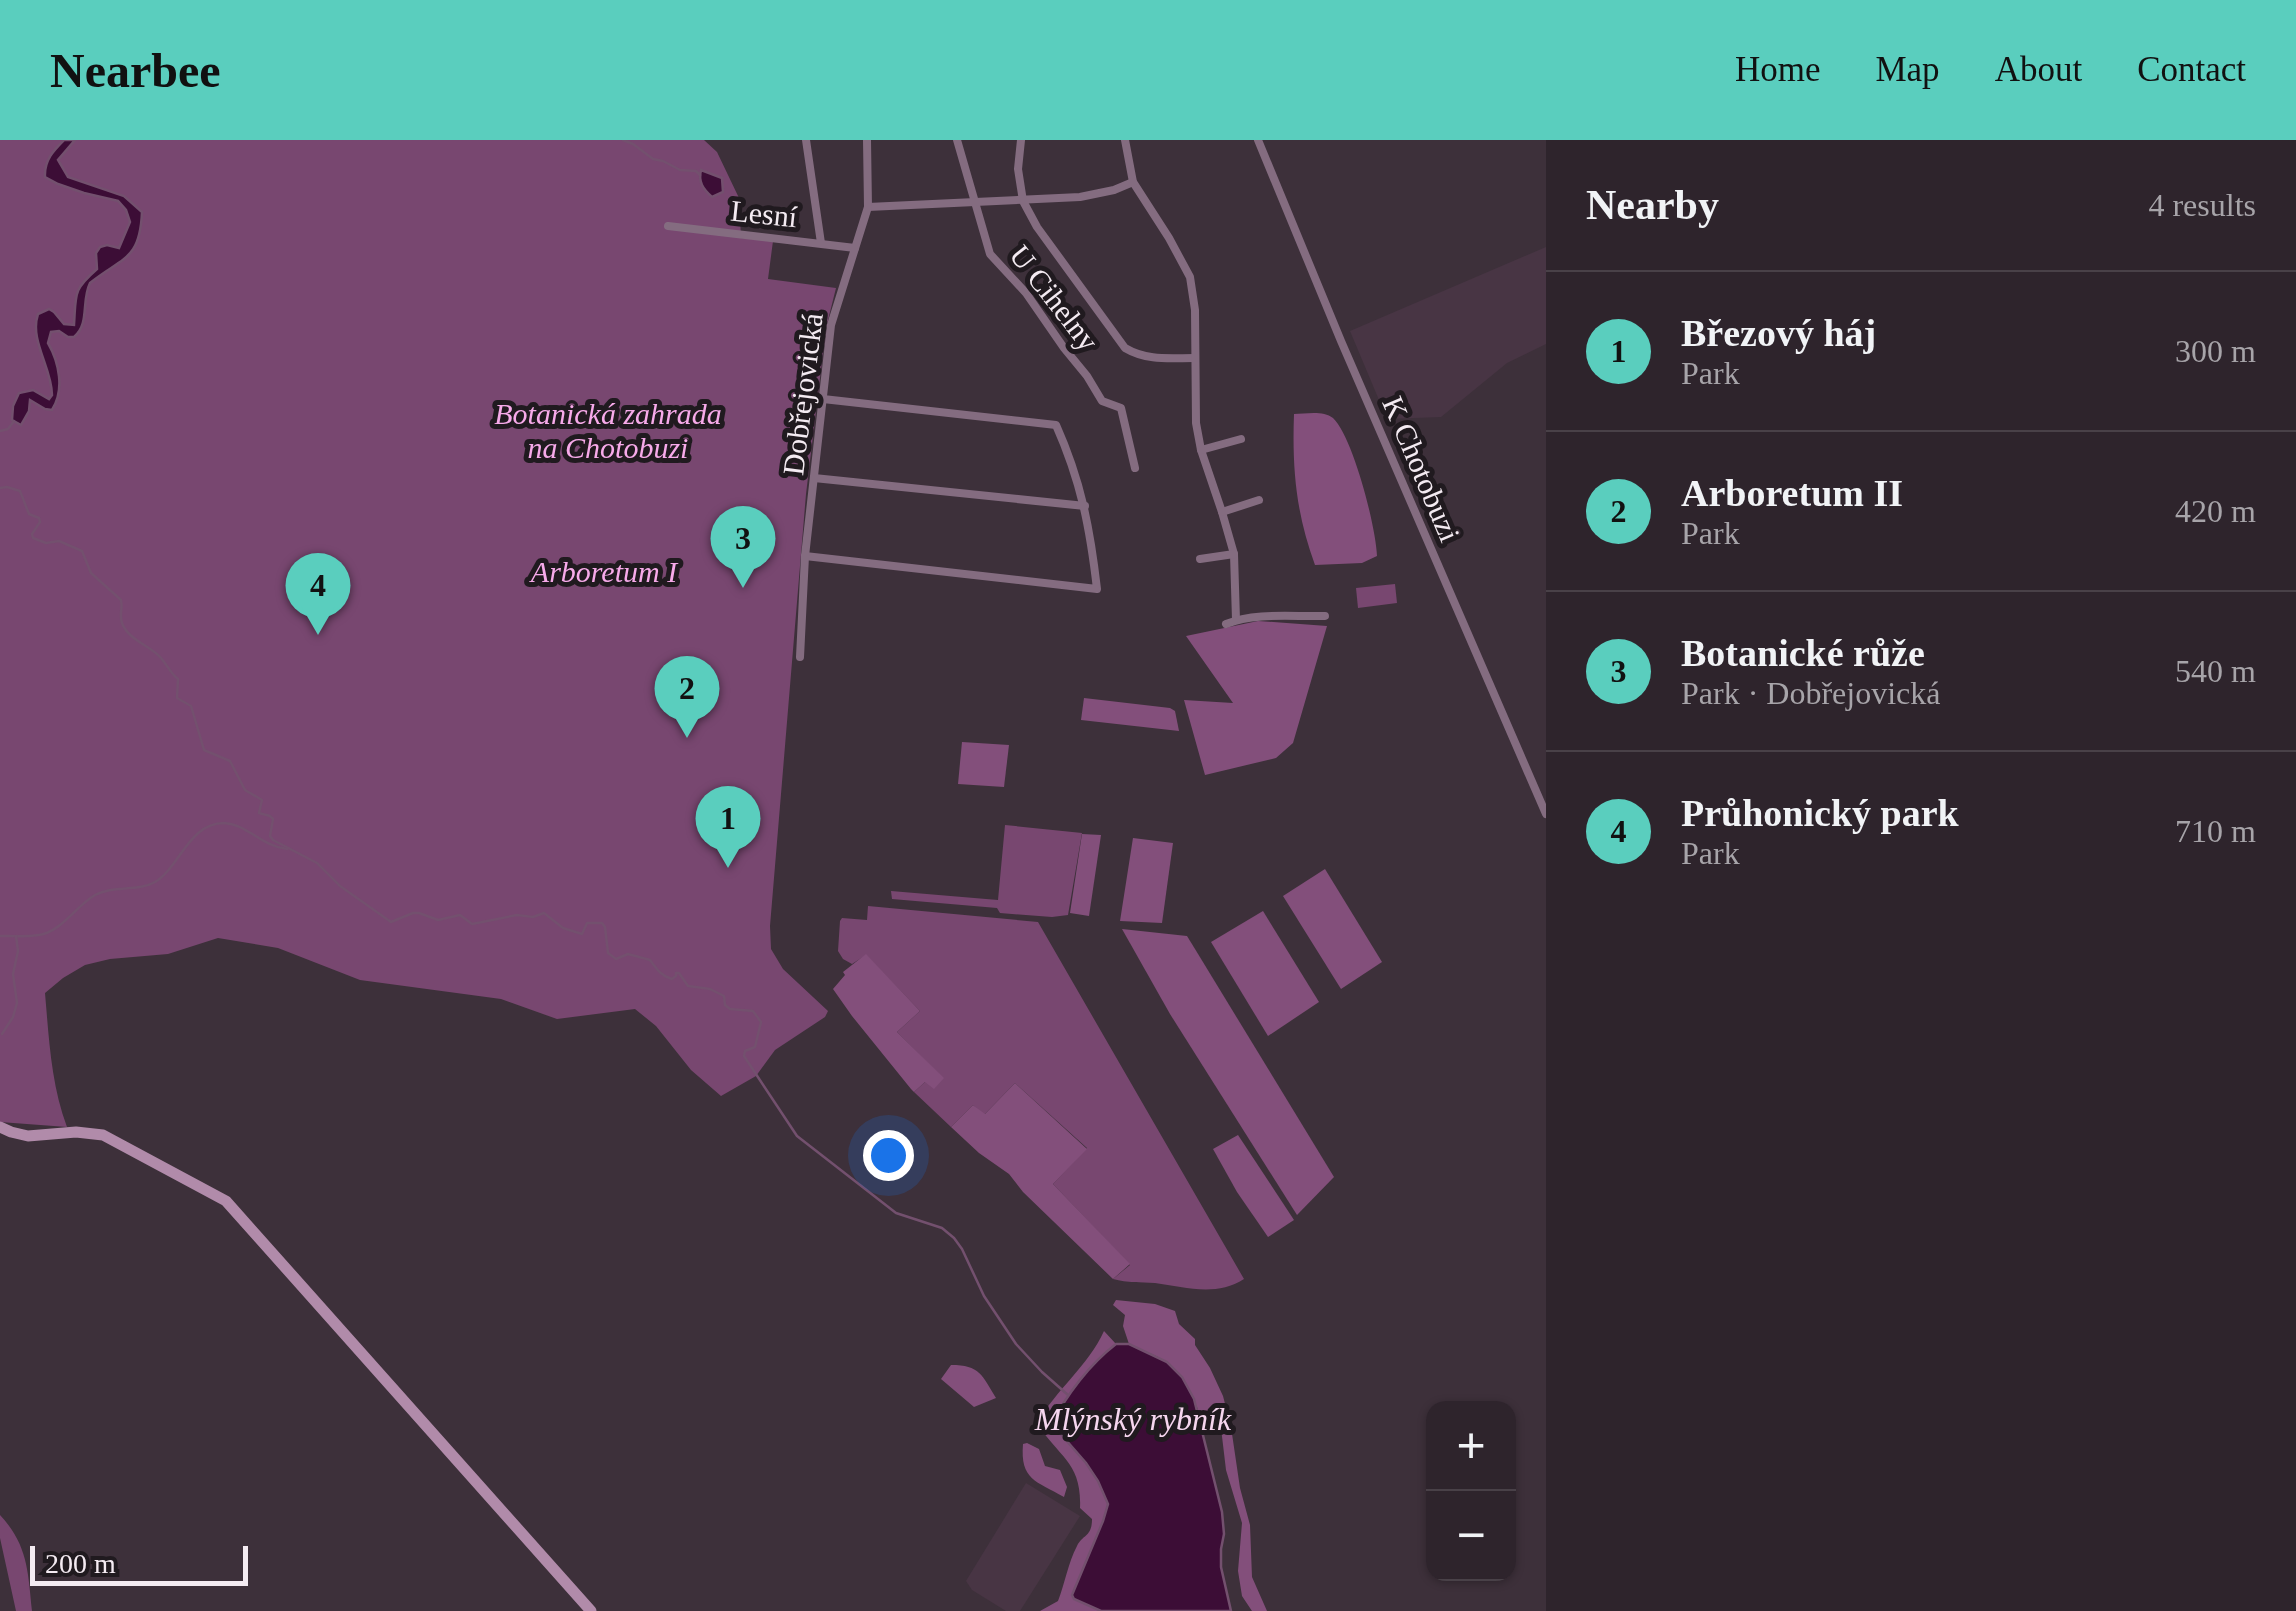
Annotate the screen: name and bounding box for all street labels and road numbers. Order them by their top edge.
street label: Lesní [729,194,800,233]
street label: U Cihelny [1003,239,1106,357]
street label: Dobřejovická [776,311,829,477]
street label: K Chotobuzi [1376,391,1467,546]

